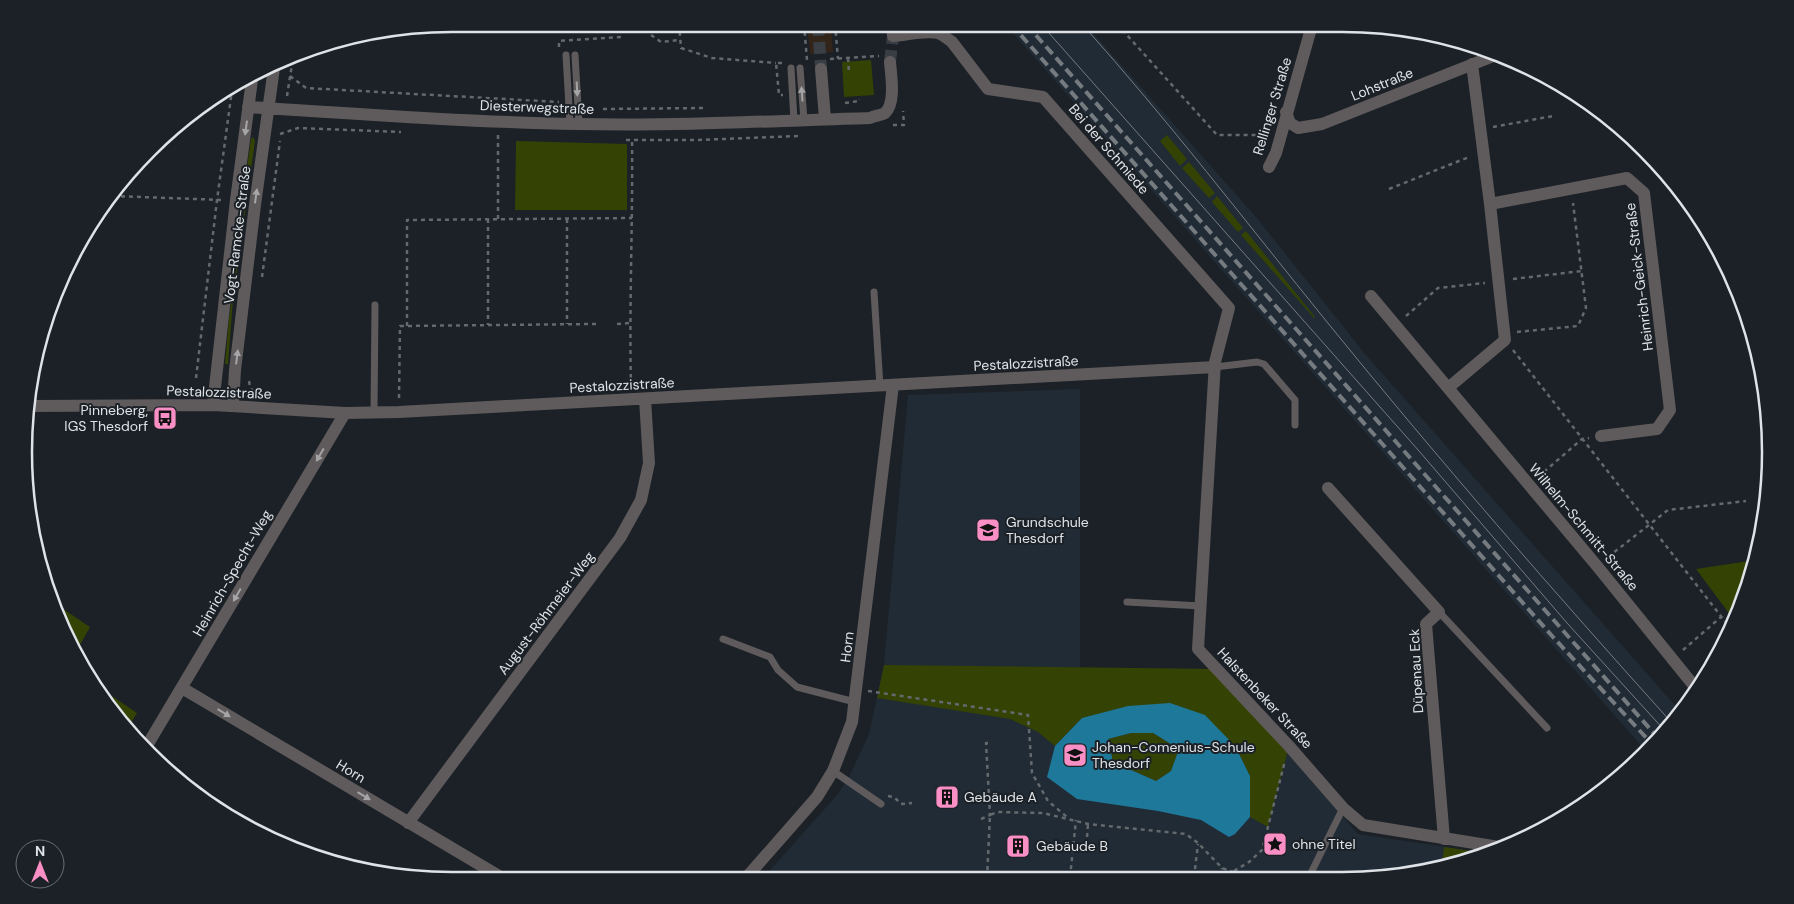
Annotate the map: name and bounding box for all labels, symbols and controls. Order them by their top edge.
street label: Rellinger Straße [1249,55,1295,157]
street label: Lohstraße [1348,63,1416,105]
one-way arrow [574,82,582,98]
one-way arrow [798,85,806,101]
street label: Diesterwegstraße [480,96,594,118]
street label: Bei der Schmiede [1065,100,1153,198]
one-way arrow [241,120,249,136]
street label: Vogt-Ramcke-Straße [220,165,254,305]
one-way arrow [253,188,261,204]
street label: Heinrich-Geick-Straße [1621,202,1657,352]
one-way arrow [233,349,241,365]
street label: Pestalozzistraße [973,351,1079,375]
street label: Pestalozzistraße [569,373,675,397]
street label: Pestalozzistraße [166,381,272,403]
place label: Pinneberg, IGS Thesdorf [64,401,148,435]
bus stop icon: Pinneberg, IGS Thesdorf [152,405,178,431]
one-way arrow [315,448,324,461]
street label: Wilhelm-Schmitt-Straße [1525,459,1643,595]
street label: Heinrich-Specht-Weg [188,506,276,639]
place label: Grundschule Thesdorf [1006,513,1089,547]
school or university icon: Grundschule Thesdorf [975,517,1001,543]
street label: August-Röhmeier-Weg [494,548,598,678]
one-way arrow [233,588,242,601]
street label: Düpenau Eck [1405,628,1427,714]
street label: Horn [836,630,858,664]
street label: Halstenbeker Straße [1213,644,1317,752]
one-way arrow [218,709,231,718]
place label: Johan-Comenius-Schule Thesdorf [1092,738,1255,772]
school or university icon: Johan-Comenius-Schule Thesdorf [1062,742,1088,768]
street label: Horn [333,755,369,787]
building icon: Gebäude A [934,784,960,810]
place label: Gebäude A [964,788,1037,806]
one-way arrow [357,792,370,801]
place icon: ohne Titel [1262,831,1288,857]
building icon: Gebäude B [1005,833,1031,859]
place label: ohne Titel [1292,835,1356,853]
place label: Gebäude B [1036,837,1108,855]
north arrow [15,839,65,889]
text: N [35,842,45,860]

